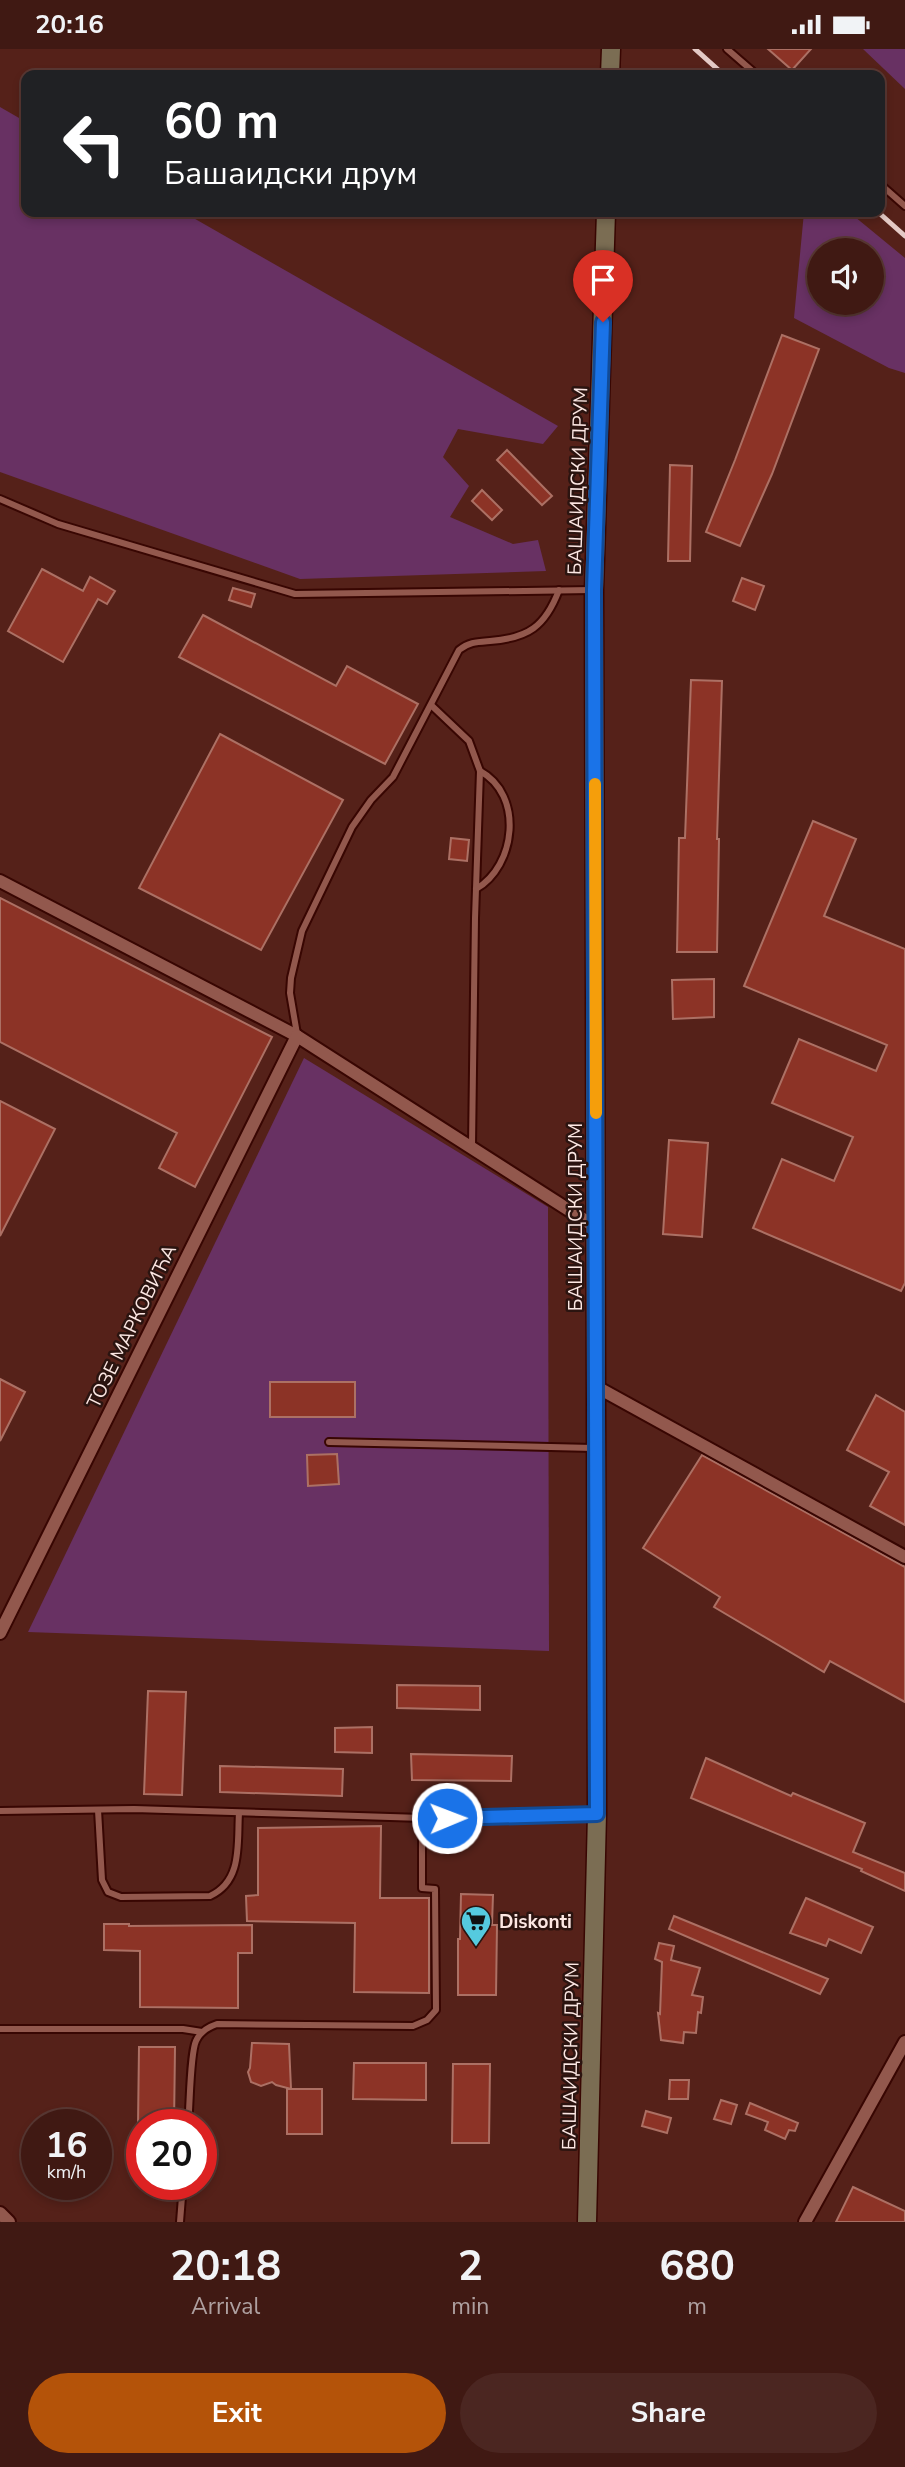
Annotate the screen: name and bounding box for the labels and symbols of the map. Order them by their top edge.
pin [573,250,633,322]
street label: БАШАИДСКИ ДРУМ [562,386,594,576]
street label: БАШАИДСКИ ДРУМ [563,1123,589,1311]
street label: ТОЗЕ МАРКОВИЋА [81,1240,183,1413]
position arrow [410,1781,484,1855]
supermarket icon: Diskonti [459,1904,493,1948]
place label: Diskonti [499,1909,572,1935]
street label: БАШАИДСКИ ДРУМ [556,1962,586,2150]
speed limit sign: 20 [126,2109,217,2200]

